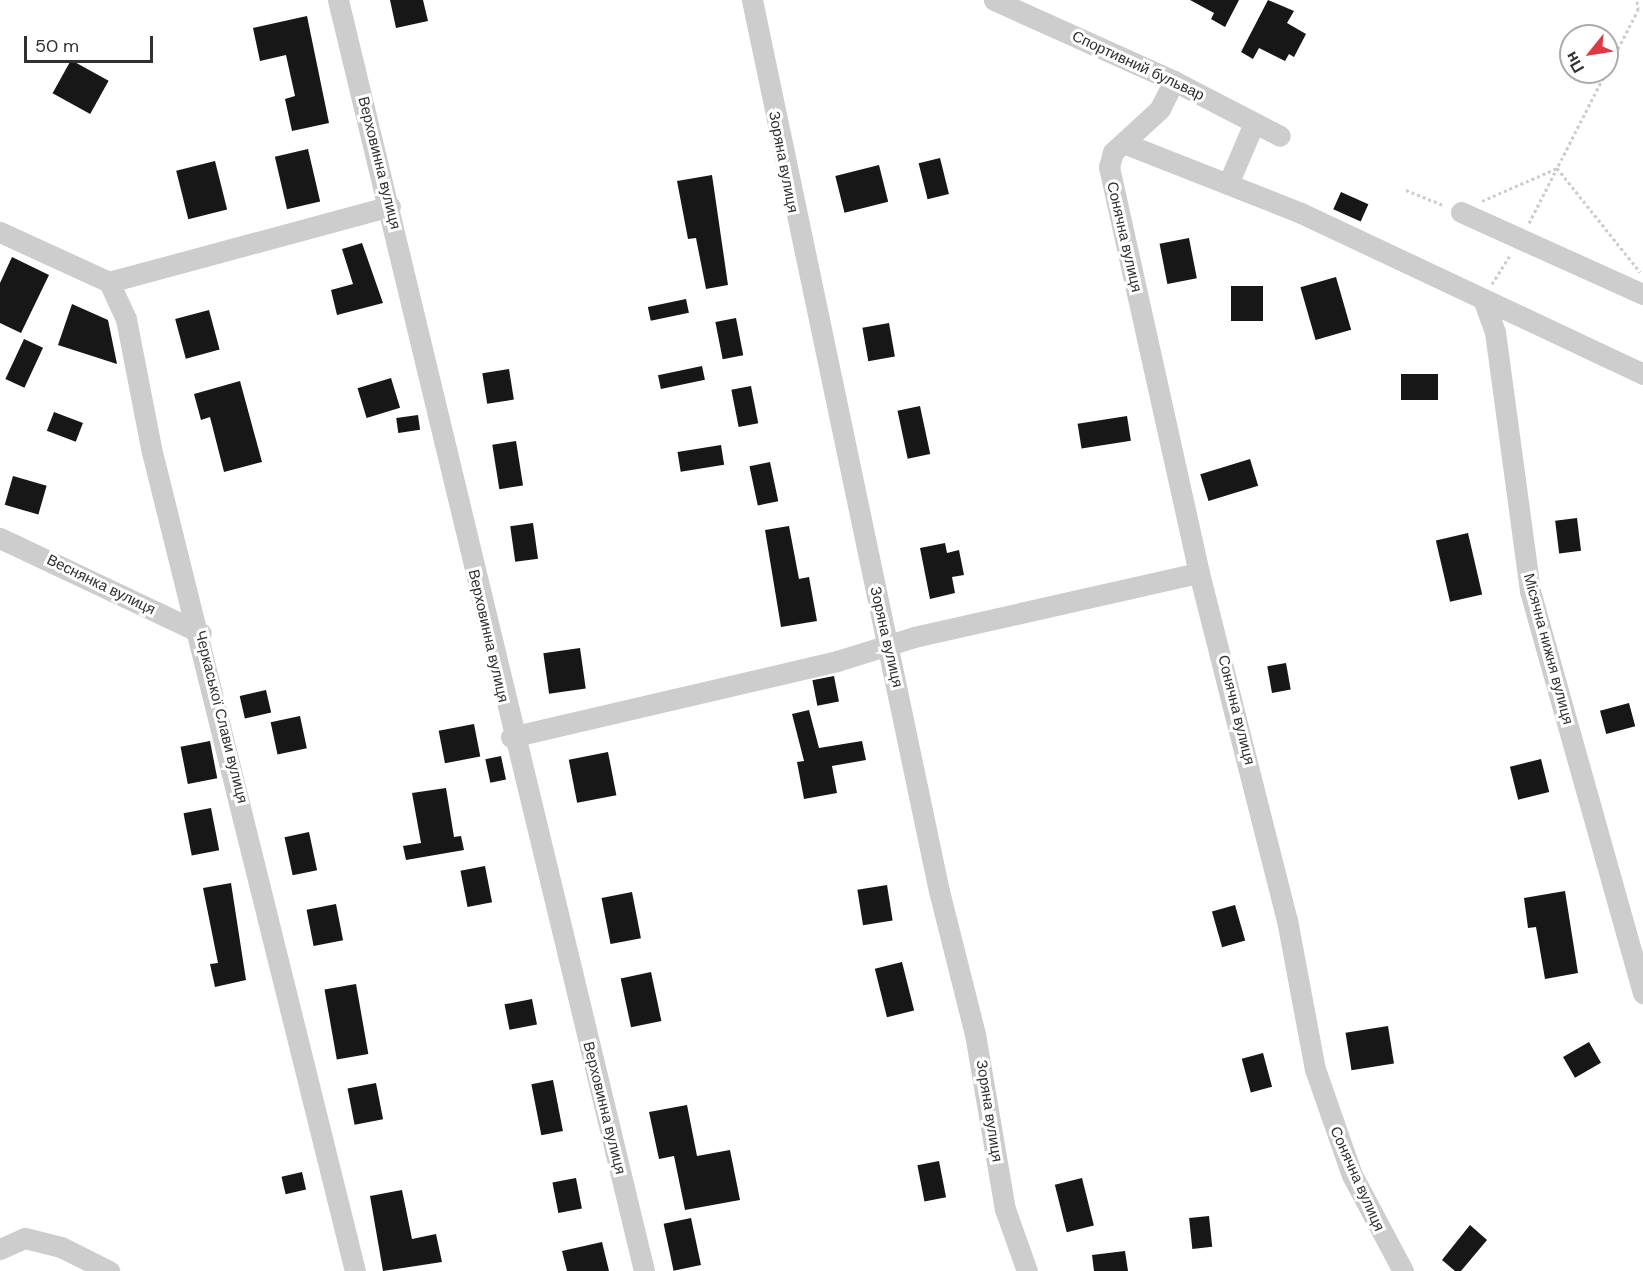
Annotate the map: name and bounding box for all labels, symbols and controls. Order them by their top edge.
scale bar [27,24,156,62]
north arrow [1559,24,1619,84]
street label: Спортивний бульвар [1069,27,1207,105]
text: 50 m [35,34,79,58]
text: Пн [1560,48,1589,77]
street label: Верховинна вулиця [354,95,404,231]
street label: Зоряна вулиця [764,110,802,214]
street label: Сонячна вулиця [1103,180,1145,294]
street label: Веснянка вулиця [44,551,158,619]
street label: Верховинна вулиця [464,568,512,704]
street label: Місячна нижня вулиця [1519,572,1577,726]
street label: Зоряна вулиця [866,585,906,689]
street label: Черкаської Слави вулиця [191,629,251,805]
street label: Сонячна вулиця [1214,653,1258,767]
street label: Верховинна вулиця [579,1040,629,1176]
street label: Зоряна вулиця [972,1059,1006,1163]
street label: Сонячна вулиця [1326,1124,1388,1234]

